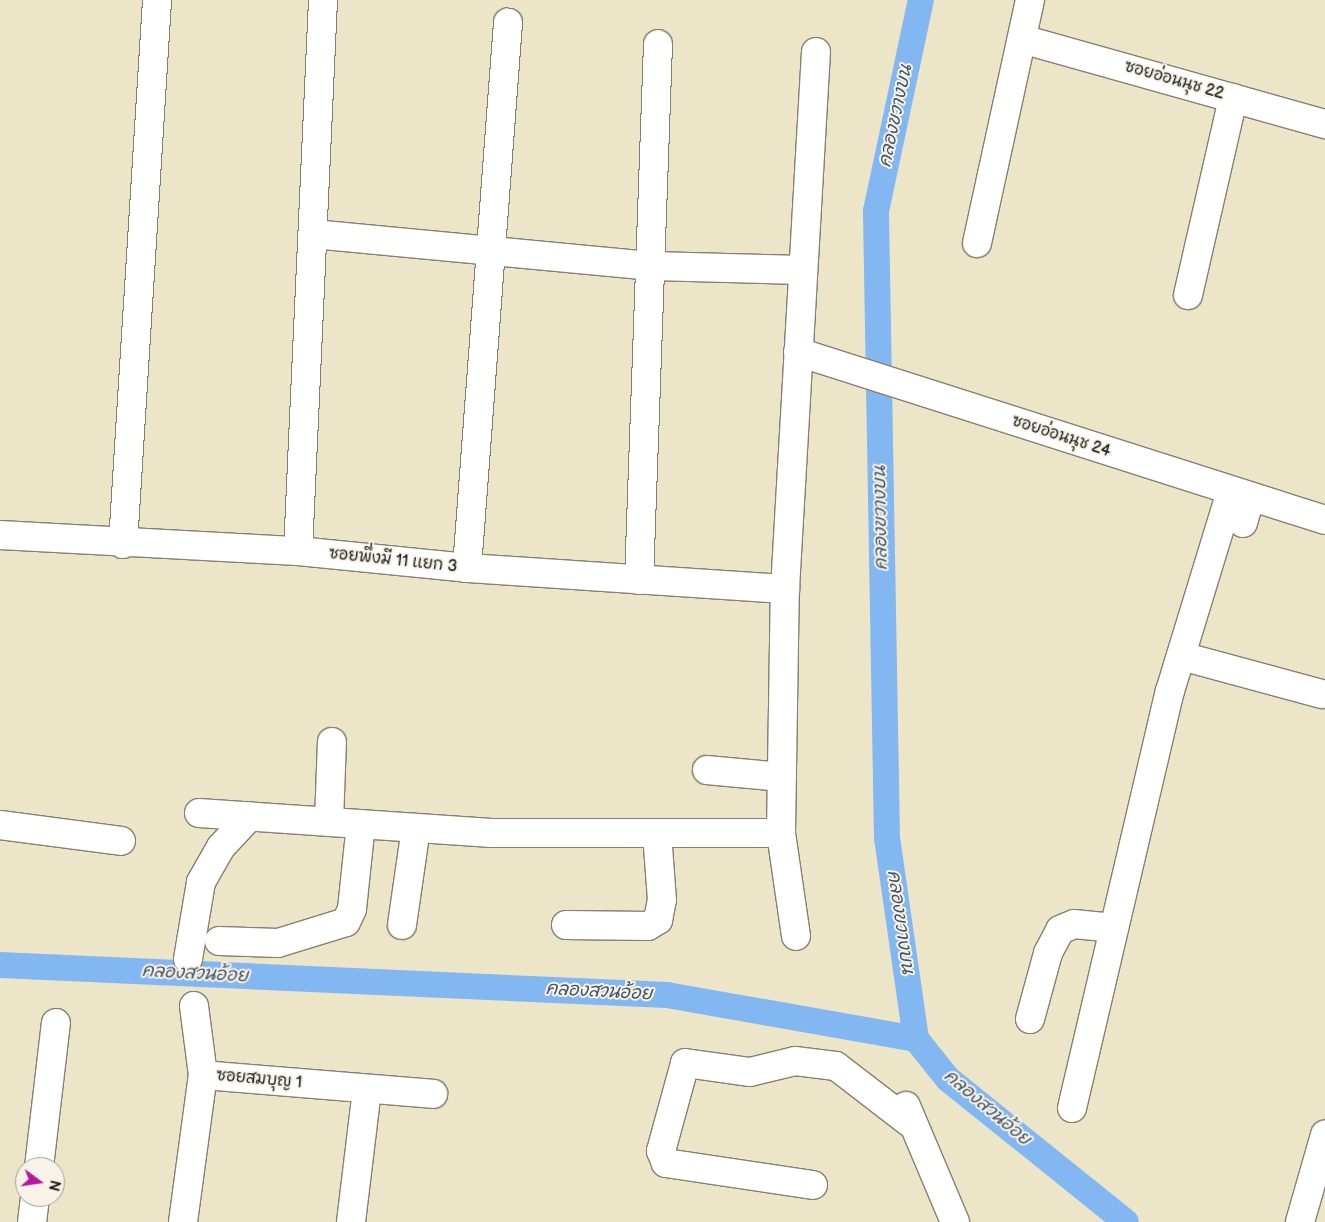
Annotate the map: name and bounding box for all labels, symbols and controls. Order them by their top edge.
street label: ซอยอ่อนนุช 22 [1122,58,1226,104]
water label: คลองขวางบน [875,63,917,169]
street label: ซอยอ่อนนุช 24 [1009,412,1113,462]
water label: คลองขวางบน [869,466,893,570]
street label: ซอยพึ่งมี 11 แยก 3 [328,545,458,577]
water label: คลองขวางบน [882,869,918,975]
water label: คลองสวนอ้อย [141,960,249,988]
water label: คลองสวนอ้อย [545,978,653,1006]
water label: คลองสวนอ้อย [939,1065,1035,1151]
street label: ซอยสมบุญ 1 [215,1067,303,1093]
north arrow [15,1157,65,1207]
text: N [45,1178,64,1193]

